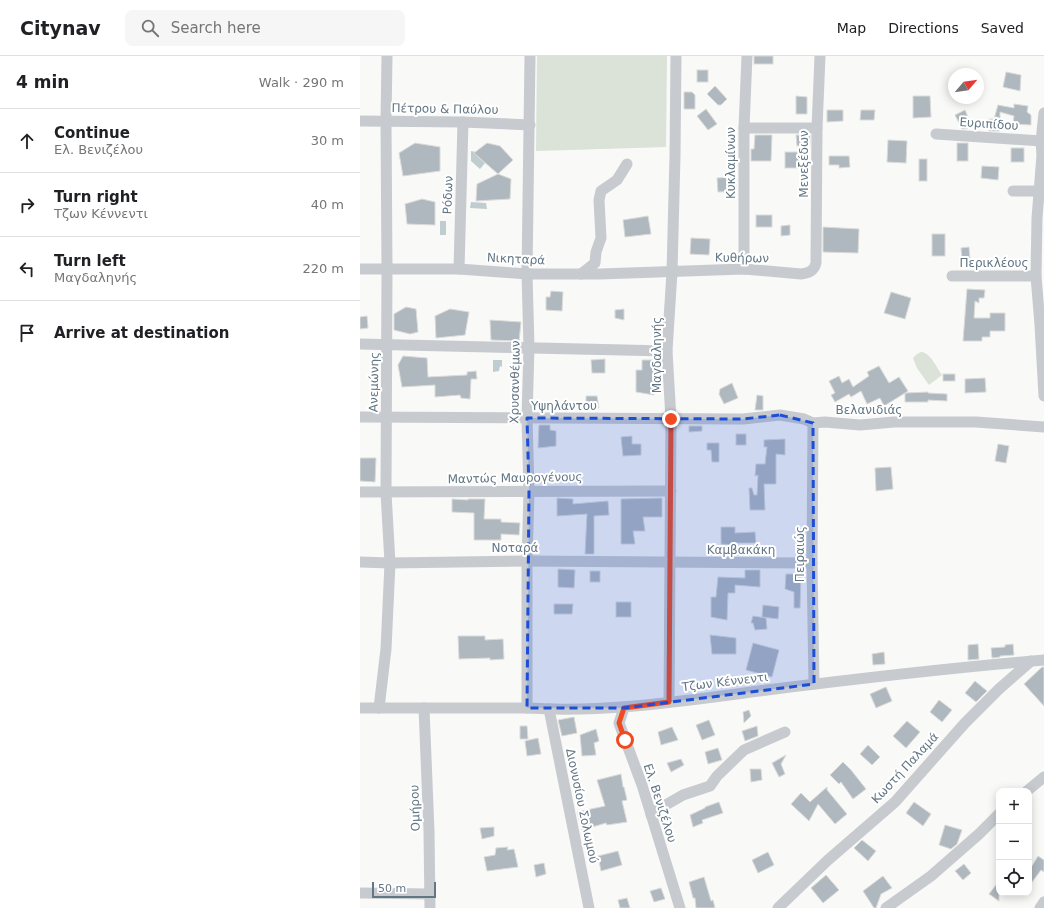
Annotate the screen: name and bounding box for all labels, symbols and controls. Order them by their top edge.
search box [125,10,405,46]
text: Citynav [20,17,101,39]
icon: search [139,17,161,39]
text: Search here [171,19,261,37]
text: Map [837,20,866,36]
text: Directions [888,20,959,36]
text: Saved [981,20,1024,36]
north arrow [948,68,984,104]
text: 4 min [16,72,69,92]
text: Walk · 290 m [259,75,344,90]
street label: Πέτρου & Παύλου [391,101,499,117]
street label: Ευριπίδου [959,115,1019,133]
text: Continue [54,124,130,142]
street label: Κυκλαμίνων [724,127,738,199]
icon: ahead [16,130,38,152]
street label: Μενεξέδων [797,130,811,198]
text: 30 m [311,133,344,148]
text: Ελ. Βενιζέλου [54,142,143,157]
street label: Ρόδων [440,175,456,215]
text: Turn right [54,188,138,206]
icon: right [16,194,38,216]
text: 40 m [311,197,344,212]
text: Τζων Κέννεντι [54,206,148,221]
street label: Νικηταρά [486,250,546,268]
street label: Κυθήρων [715,251,769,265]
text: Turn left [54,252,126,270]
street label: Περικλέους [959,256,1029,270]
icon: left [16,258,38,280]
text: 220 m [302,261,344,276]
text: Μαγδαληνής [54,270,137,285]
street label: Μαγδαληνής [650,317,664,393]
icon: arrive [16,322,38,344]
text: Arrive at destination [54,324,229,342]
street label: Χρυσανθέμων [507,340,523,424]
street label: Ανεμώνης [366,352,382,412]
street label: Υψηλάντου [530,399,597,413]
street label: Βελανιδιάς [836,403,902,417]
route end [662,410,680,428]
street label: Μαντώς Μαυρογένους [447,470,583,486]
street label: Πειραιώς [793,526,807,582]
street label: Νοταρά [492,541,539,555]
street label: Καμβακάκη [707,543,775,557]
street label: Τζων Κέννεντι [680,670,769,694]
street label: Κωστή Παλαμά [869,730,941,806]
route start [616,731,634,749]
street label: Διονυσίου Σολωμού [563,747,601,865]
street label: Ελ. Βενιζέλου [641,762,679,844]
street label: Ομήρου [407,784,423,832]
map controls [996,788,1032,896]
button: + [996,788,1032,824]
button: − [996,824,1032,860]
button: locate [996,860,1032,896]
scale bar [372,880,436,899]
text: 50 m [378,882,406,895]

